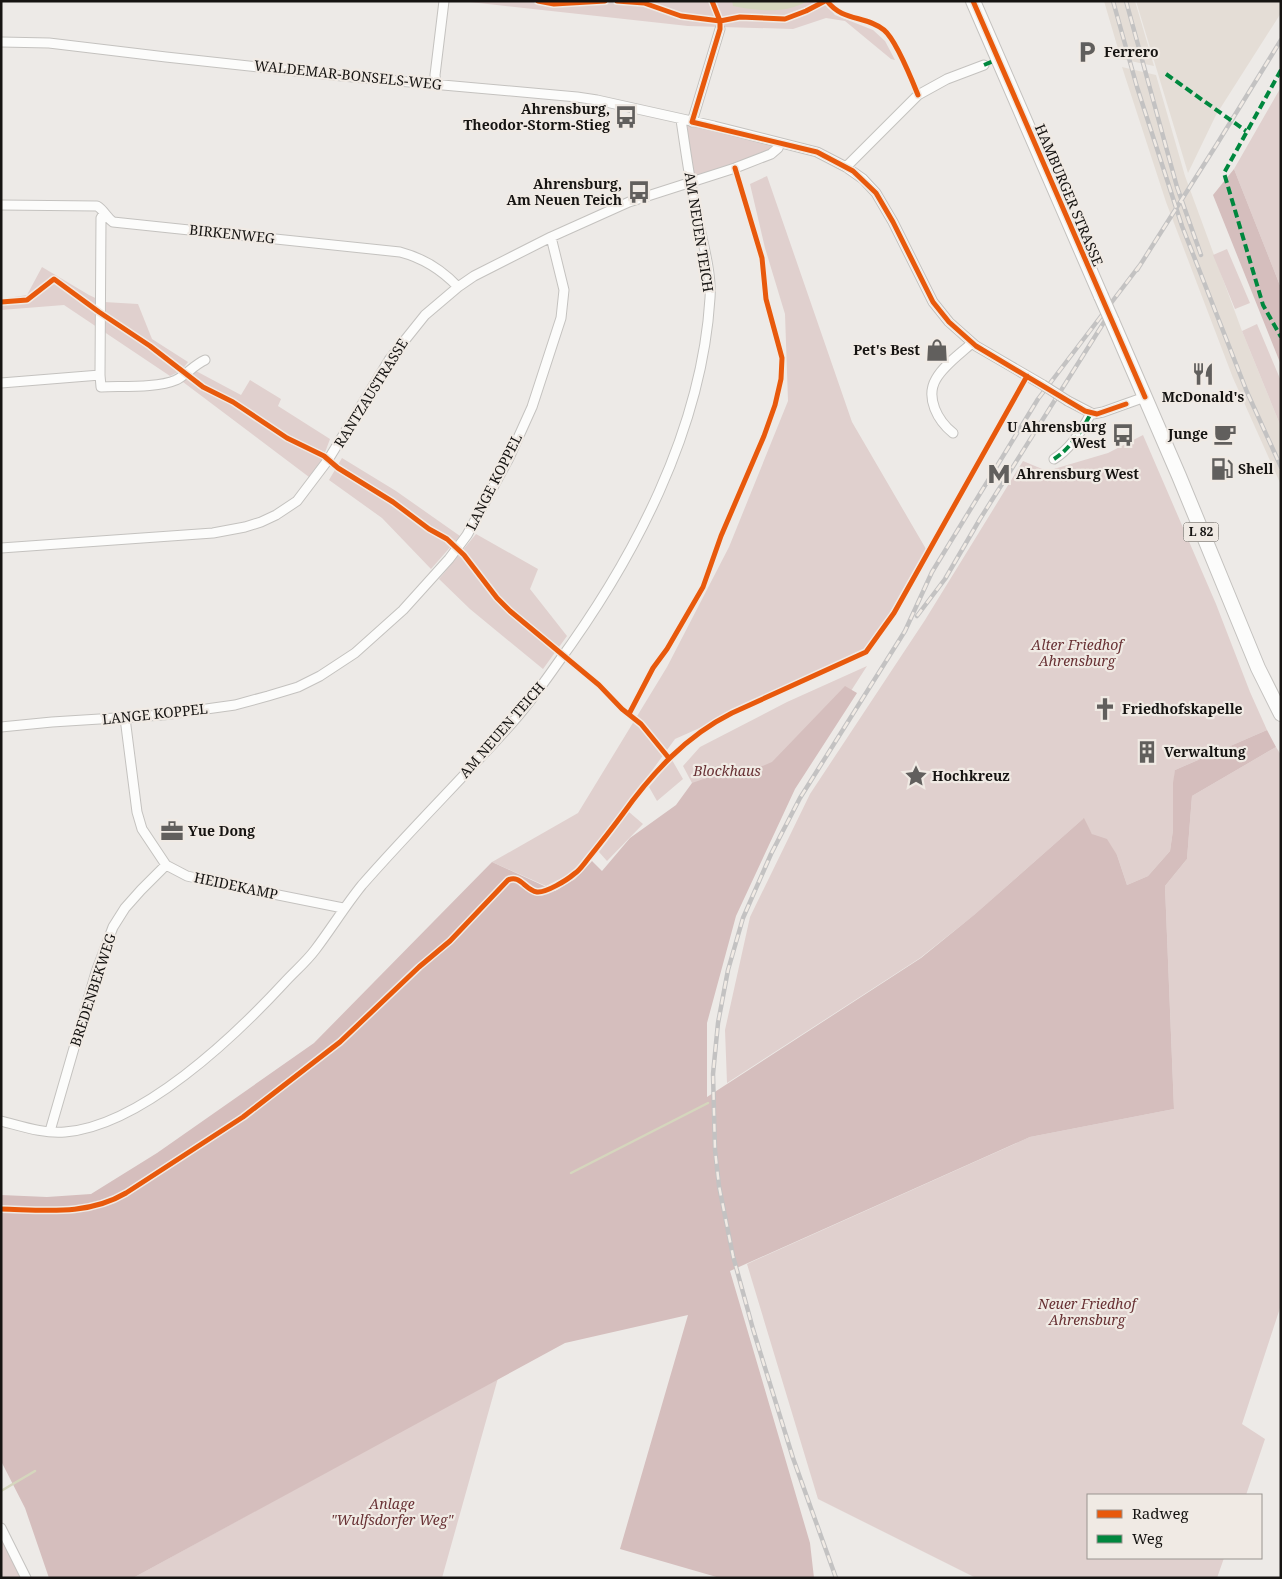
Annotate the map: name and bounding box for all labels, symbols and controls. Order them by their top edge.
parking icon: Ferrero [1074,39,1100,65]
place label: Ferrero [1104,42,1159,61]
street label: WALDEMAR-BONSELS-WEG [253,55,443,94]
place label: Ahrensburg, Theodor-Storm-Stieg [463,99,610,134]
bus stop icon: Ahrensburg, Theodor-Storm-Stieg [613,104,639,130]
street label: HAMBURGER STRASSE [1031,121,1108,269]
street label: AM NEUEN TEICH [681,171,718,293]
place label: Ahrensburg, Am Neuen Teich [506,174,622,209]
bus stop icon: Ahrensburg, Am Neuen Teich [626,179,652,205]
street label: BIRKENWEG [188,220,276,247]
street label: RANTZAUSTRASSE [329,334,412,451]
shop icon: Pet's Best [924,337,950,363]
place label: Pet's Best [853,340,920,359]
restaurant icon: McDonald's [1190,361,1216,387]
place label: McDonald's [1162,387,1245,406]
place label: U Ahrensburg West [1007,417,1106,452]
cafe icon: Junge [1212,421,1238,447]
bus stop icon: U Ahrensburg West [1110,422,1136,448]
place label: Junge [1167,424,1208,443]
street label: LANGE KOPPEL [461,430,526,533]
fuel station icon: Shell [1209,456,1235,482]
place label: Shell [1238,459,1273,478]
metro station icon: Ahrensburg West [986,461,1012,487]
place label: Ahrensburg West [1016,464,1139,483]
road number: L 82 [1184,522,1218,542]
park label: Alter Friedhof Ahrensburg [1030,635,1125,670]
street label: AM NEUEN TEICH [455,678,549,782]
church icon: Friedhofskapelle [1092,696,1118,722]
street label: LANGE KOPPEL [101,698,209,728]
place label: Friedhofskapelle [1122,699,1243,718]
building icon: Verwaltung [1134,739,1160,765]
place label: Verwaltung [1164,742,1246,761]
park label: Blockhaus [692,761,761,780]
place icon: Hochkreuz [903,763,929,789]
place label: Hochkreuz [932,766,1010,785]
office icon: Yue Dong [159,818,185,844]
place label: Yue Dong [188,821,255,840]
street label: HEIDEKAMP [192,867,280,904]
street label: BREDENBEKWEG [65,931,120,1049]
park label: Neuer Friedhof Ahrensburg [1037,1294,1139,1329]
park label: Anlage "Wulfsdorfer Weg" [331,1494,454,1529]
legend [1087,1494,1262,1559]
text: Radweg [1132,1503,1189,1523]
text: Weg [1132,1528,1163,1548]

